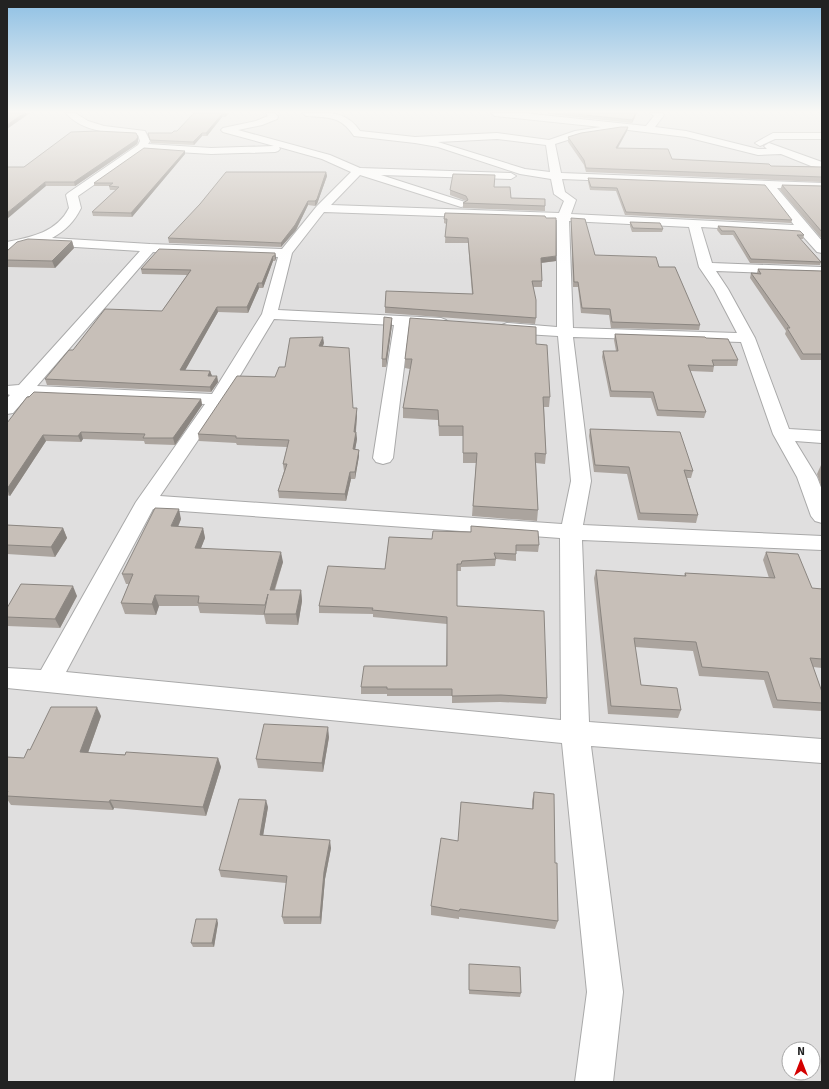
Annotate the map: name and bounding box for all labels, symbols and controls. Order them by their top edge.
north arrow [781,1041,821,1081]
text: N [797,1045,805,1058]

